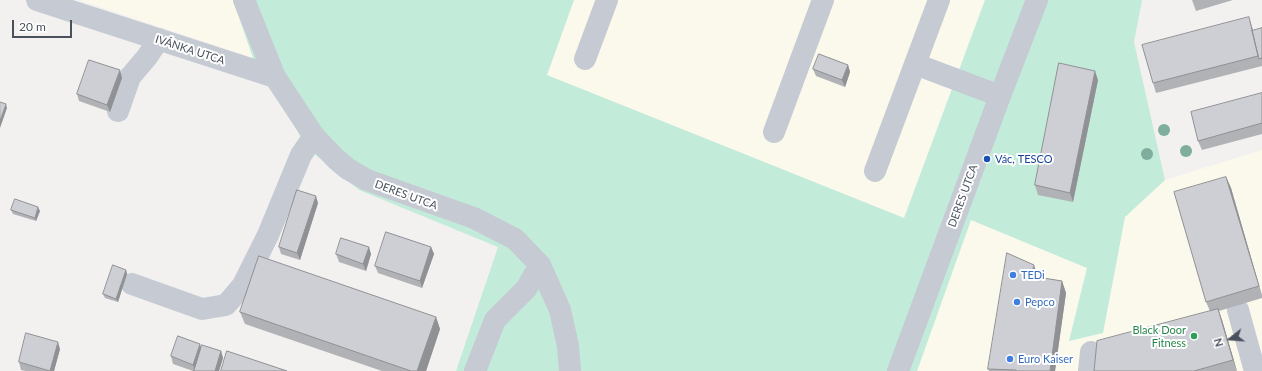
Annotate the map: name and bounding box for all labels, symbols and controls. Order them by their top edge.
scale bar [14,12,74,38]
text: 20 m [19,19,46,34]
street label: IVÁNKA UTCA [154,33,226,67]
place label: Vác, TESCO [995,152,1052,166]
marker: Vác, TESCO [982,154,992,164]
street label: DERES UTCA [946,163,980,229]
street label: DERES UTCA [373,178,439,212]
place label: TEDi [1021,268,1045,282]
marker: TEDi [1008,270,1018,280]
place label: Pepco [1025,295,1055,309]
marker: Pepco [1012,297,1022,307]
north arrow [1210,319,1250,359]
place label: Black Door Fitness [1133,323,1186,349]
marker: Black Door Fitness [1189,331,1199,341]
text: N [1211,337,1226,349]
place label: Euro Kaiser [1018,352,1073,366]
marker: Euro Kaiser [1005,354,1015,364]

